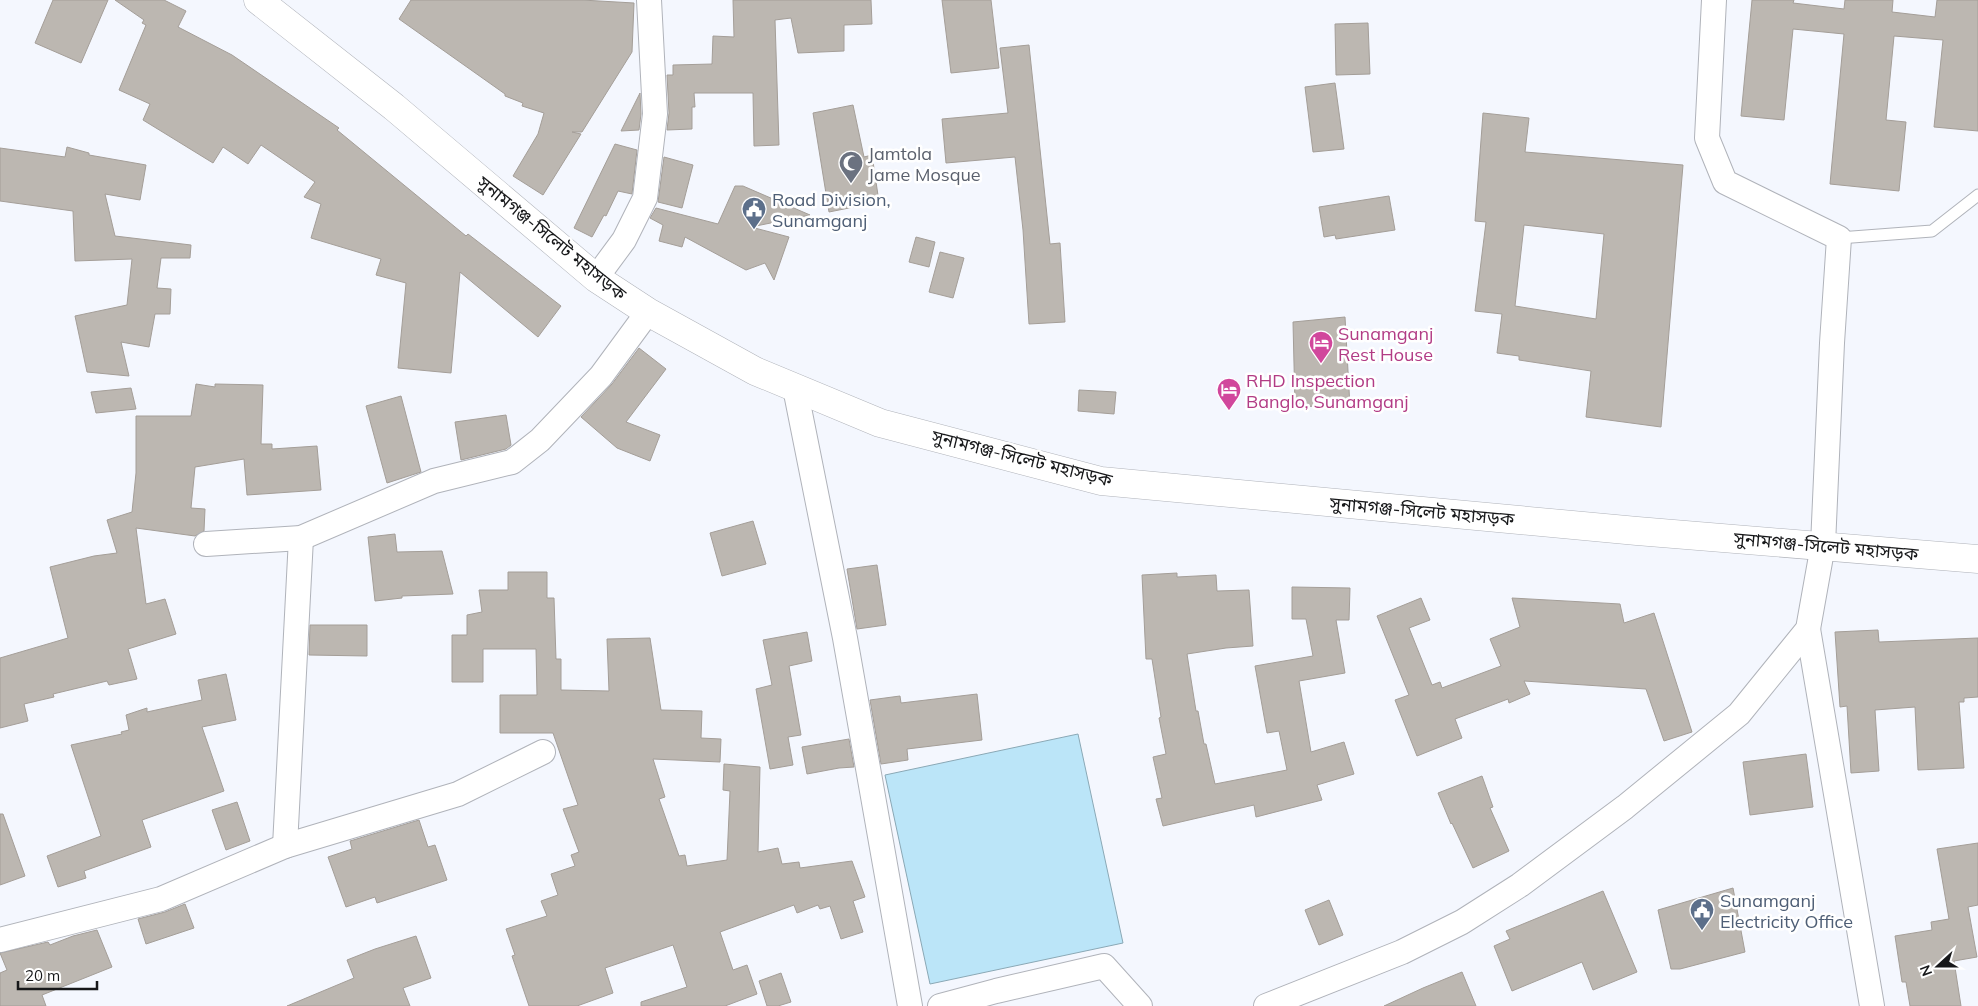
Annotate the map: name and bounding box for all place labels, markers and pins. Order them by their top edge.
place label: Jamtola Jame Mosque [868,142,981,186]
mosque icon: Jamtola Jame Mosque [838,150,864,184]
place label: Road Division, Sunamganj [772,188,891,232]
public building icon: Road Division, Sunamganj [741,196,767,230]
place label: Sunamganj Rest House [1338,322,1433,366]
hotel icon: Sunamganj Rest House [1308,330,1334,364]
place label: RHD Inspection Banglo, Sunamganj [1246,369,1409,413]
hotel icon: RHD Inspection Banglo, Sunamganj [1216,377,1242,411]
place label: Sunamganj Electricity Office [1720,889,1853,933]
public building icon: Sunamganj Electricity Office [1689,897,1715,931]

